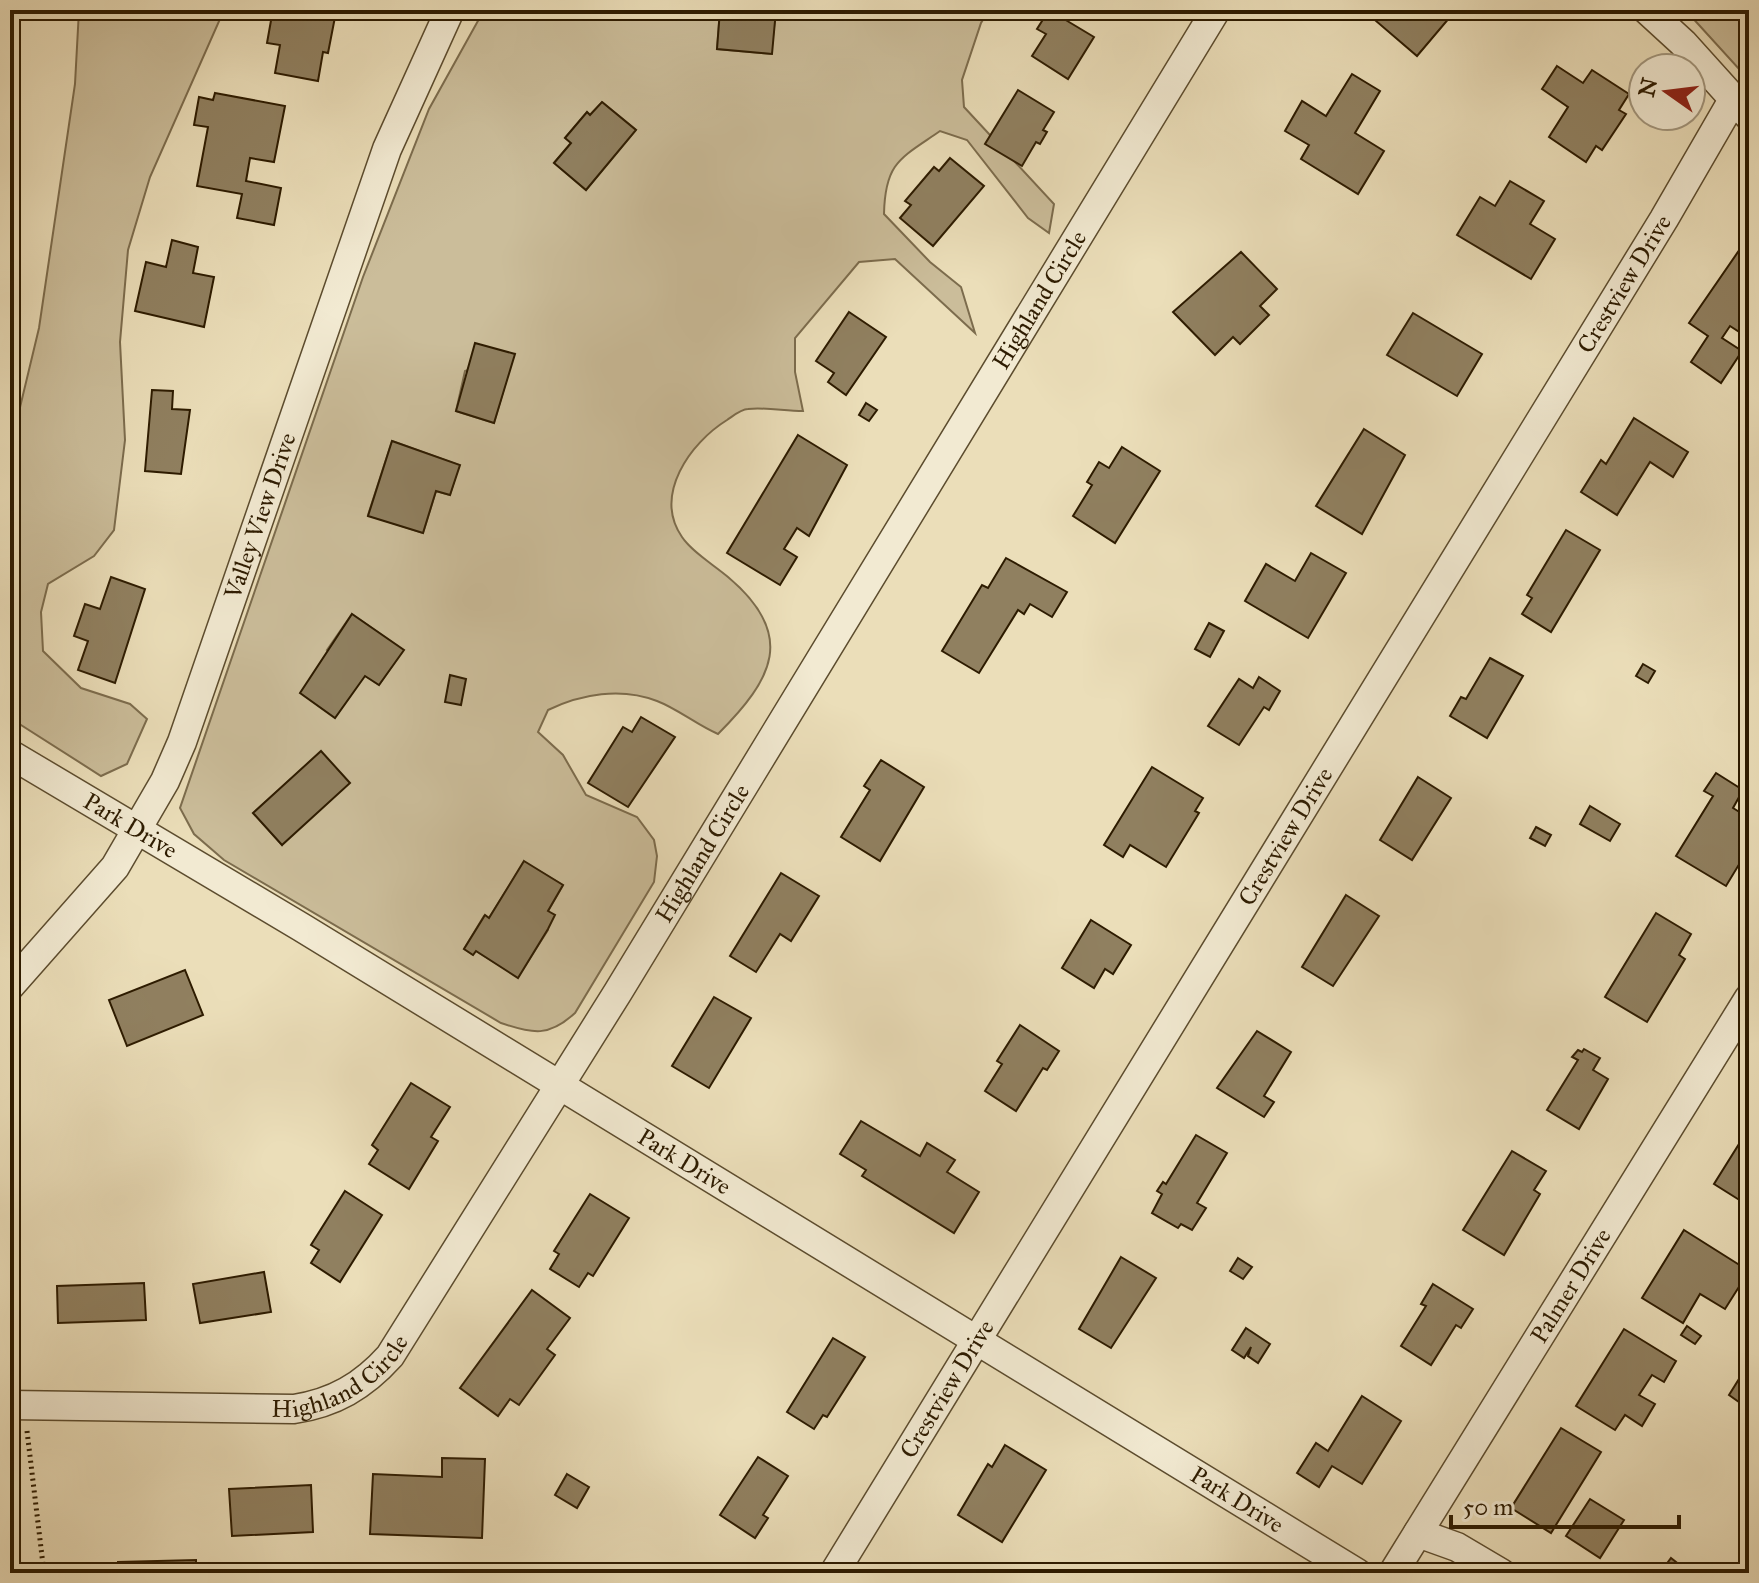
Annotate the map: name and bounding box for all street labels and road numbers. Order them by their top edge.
street label: Crestview Drive [1570,209,1678,359]
street label: Highland Circle [986,225,1093,375]
street label: Valley View Drive [217,429,303,604]
street label: Crestview Drive [1232,762,1339,911]
street label: Highland Circle [649,778,756,928]
street label: Park Drive [78,786,183,865]
street label: Park Drive [632,1122,737,1202]
street label: Palmer Drive [1524,1223,1618,1349]
street label: Crestview Drive [893,1314,1001,1464]
street label: Highland Circle [271,1329,415,1424]
street label: Park Drive [1185,1460,1289,1540]

